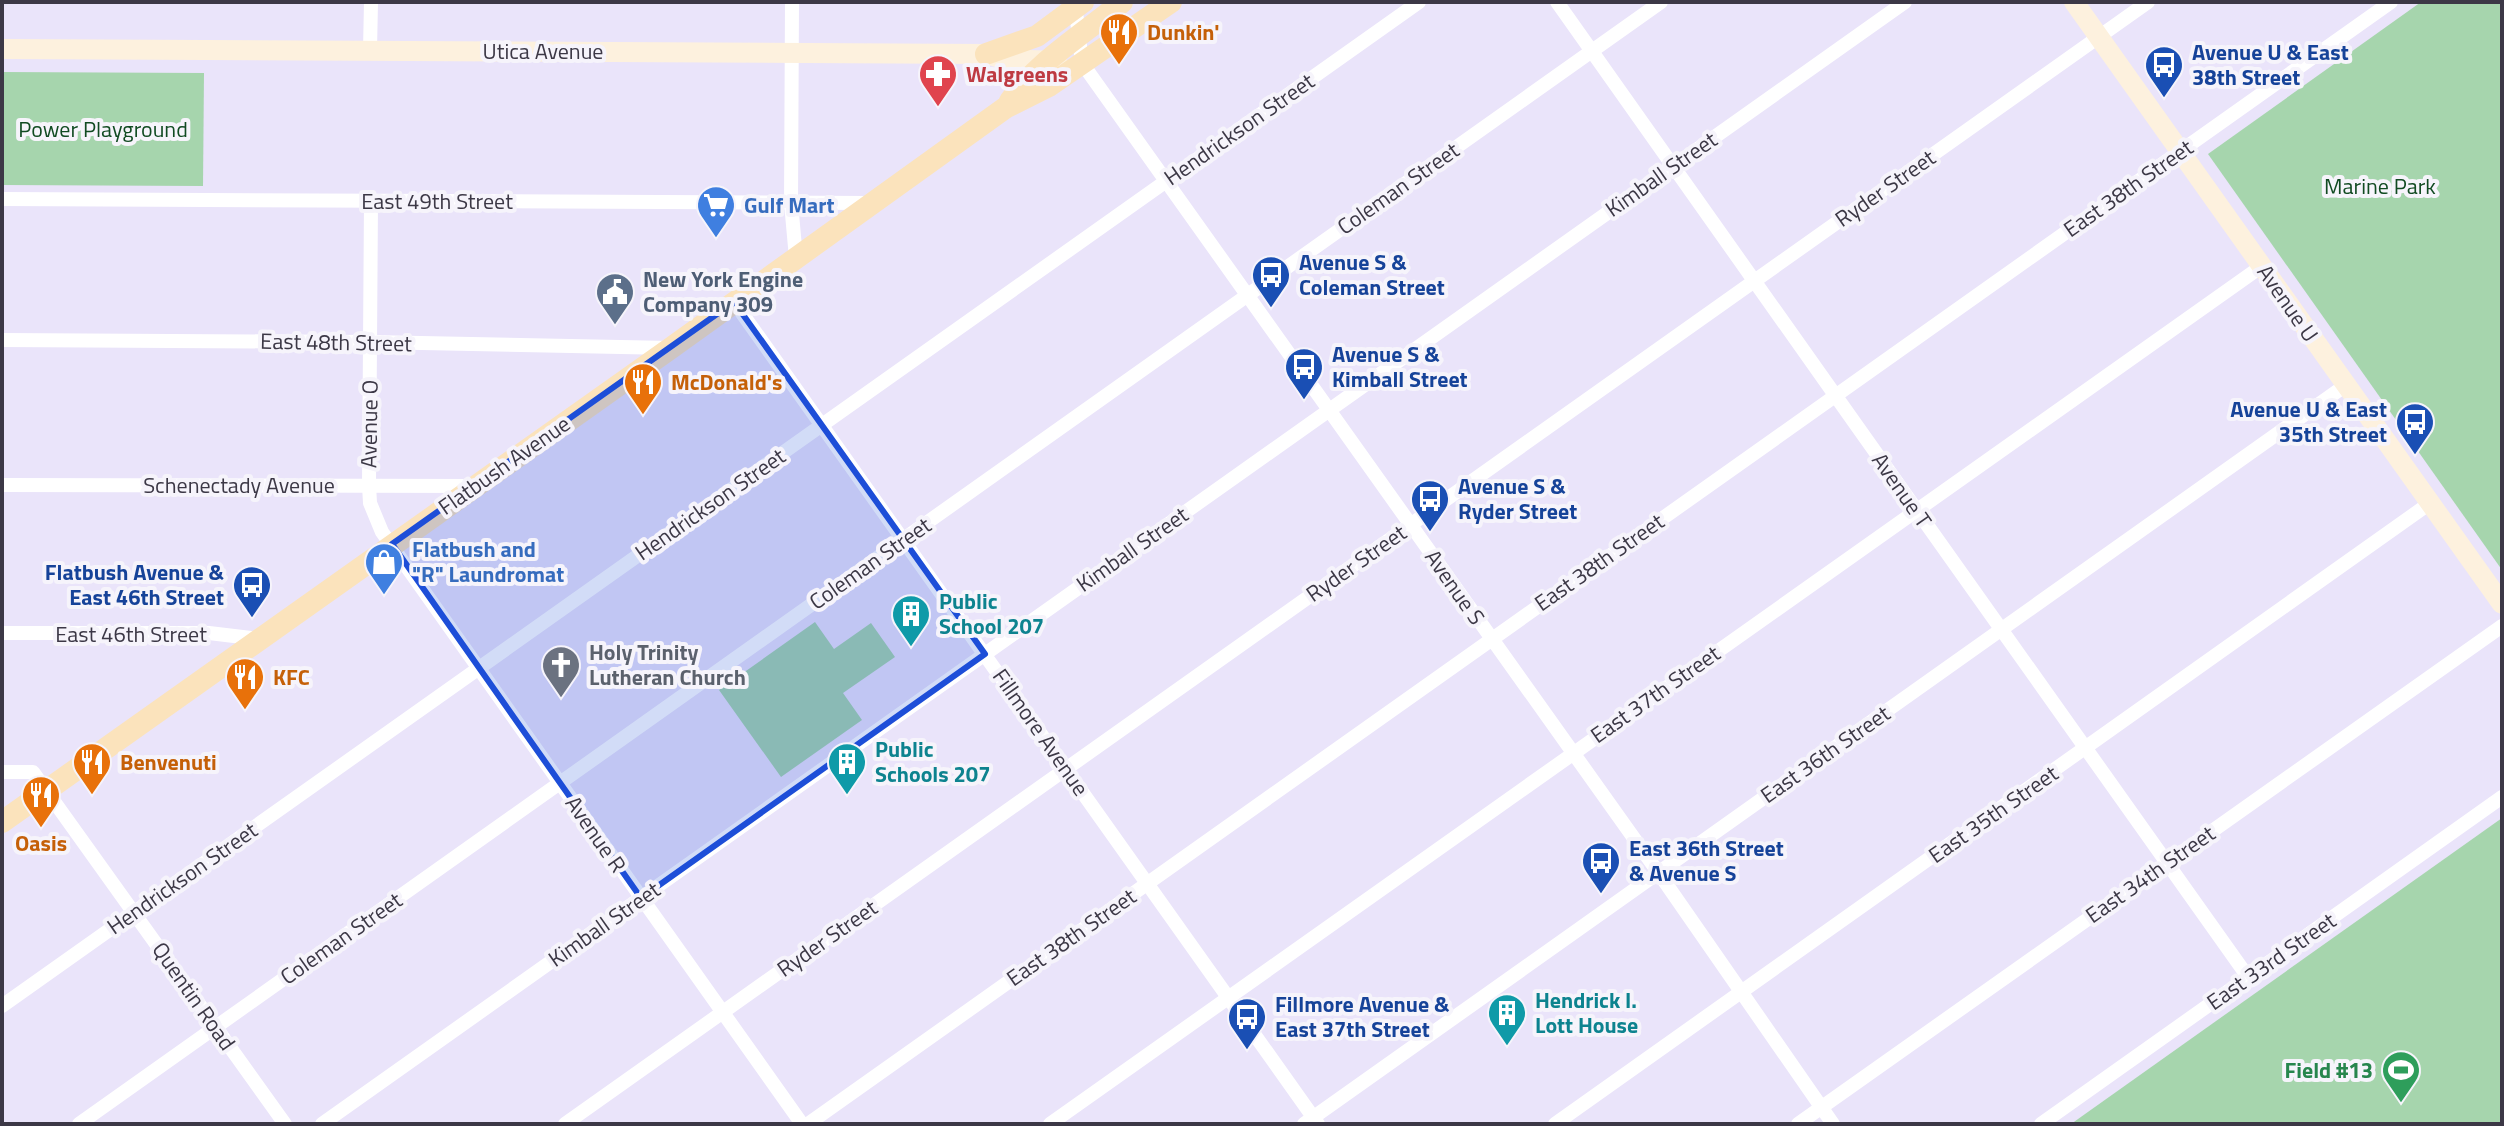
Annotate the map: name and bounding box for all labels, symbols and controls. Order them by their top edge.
restaurant icon: Dunkin' [1098,11,1140,66]
place label: Dunkin' [1147,15,1220,49]
street label: Utica Avenue [483,34,603,68]
place label: Avenue U & East 38th Street [2192,35,2349,94]
bus stop icon: Avenue U & East 38th Street [2143,44,2185,99]
pharmacy icon: Walgreens [917,53,959,108]
place label: Walgreens [966,57,1068,91]
street label: Hendrickson Street [1157,64,1321,194]
park label: Power Playground [18,112,188,146]
street label: Kimball Street [1598,123,1724,225]
street label: East 38th Street [2056,130,2200,245]
street label: Coleman Street [1330,133,1466,243]
street label: Ryder Street [1828,141,1942,235]
park label: Marine Park [2324,169,2436,203]
street label: East 49th Street [361,184,513,218]
supermarket icon: Gulf Mart [695,184,737,239]
place label: Gulf Mart [744,188,835,222]
place label: Avenue S & Coleman Street [1299,245,1445,304]
bus stop icon: Avenue S & Coleman Street [1250,254,1292,309]
street label: Avenue U [2249,257,2327,349]
place label: New York Engine Company 309 [643,262,803,321]
public building icon: New York Engine Company 309 [594,271,636,326]
street label: East 48th Street [260,324,412,360]
place label: Avenue S & Kimball Street [1332,337,1468,396]
bus stop icon: Avenue S & Kimball Street [1283,346,1325,401]
restaurant icon: McDonald's [622,361,664,416]
place label: McDonald's [671,365,782,399]
street label: Avenue O [351,380,387,468]
place label: Avenue U & East 35th Street [2230,392,2387,451]
bus stop icon: Avenue U & East 35th Street [2394,401,2436,456]
street label: Flatbush Avenue [431,407,577,523]
street label: Hendrickson Street [628,439,792,569]
street label: Avenue T [1864,445,1941,535]
street label: Schenectady Avenue [143,468,335,502]
place label: Avenue S & Ryder Street [1458,469,1577,528]
bus stop icon: Avenue S & Ryder Street [1409,478,1451,533]
street label: Kimball Street [1069,498,1195,600]
street label: East 38th Street [1527,504,1671,619]
street label: Coleman Street [802,508,938,618]
street label: Ryder Street [1299,516,1413,610]
place label: Flatbush and "R" Laundromat [412,532,564,591]
shop icon: Flatbush and "R" Laundromat [363,541,405,596]
street label: Avenue S [1417,542,1493,632]
place label: Flatbush Avenue & East 46th Street [45,555,225,614]
bus stop icon: Flatbush Avenue & East 46th Street [231,564,273,619]
place label: Public School 207 [939,584,1044,643]
building icon: Public School 207 [890,593,932,648]
street label: East 46th Street [55,617,207,651]
place label: Holy Trinity Lutheran Church [589,635,746,694]
street label: East 37th Street [1583,636,1727,751]
church icon: Holy Trinity Lutheran Church [540,644,582,699]
restaurant icon: KFC [224,656,266,711]
place label: KFC [273,660,310,694]
street label: Fillmore Avenue [984,661,1098,803]
street label: East 36th Street [1753,696,1897,811]
place label: Public Schools 207 [875,732,990,791]
restaurant icon: Benvenuti [71,741,113,796]
building icon: Public Schools 207 [826,741,868,796]
place label: Benvenuti [120,745,217,779]
street label: East 35th Street [1921,756,2065,871]
restaurant icon: Oasis [20,774,62,829]
street label: Avenue R [557,789,635,879]
street label: Hendrickson Street [100,813,264,943]
street label: East 34th Street [2078,816,2222,931]
place label: Oasis [15,826,67,860]
place label: East 36th Street & Avenue S [1629,831,1784,890]
bus stop icon: East 36th Street & Avenue S [1580,840,1622,895]
street label: Kimball Street [541,873,667,975]
street label: East 38th Street [999,879,1143,994]
street label: Coleman Street [273,883,409,993]
street label: Ryder Street [770,891,884,985]
street label: East 33rd Street [2199,904,2343,1018]
street label: Quentin Road [144,935,244,1057]
place label: Hendrick I. Lott House [1535,983,1638,1042]
place label: Fillmore Avenue & East 37th Street [1275,987,1450,1046]
building icon: Hendrick I. Lott House [1486,992,1528,1047]
bus stop icon: Fillmore Avenue & East 37th Street [1226,996,1268,1051]
sports icon: Field #13 [2380,1049,2422,1104]
place label: Field #13 [2285,1053,2373,1087]

